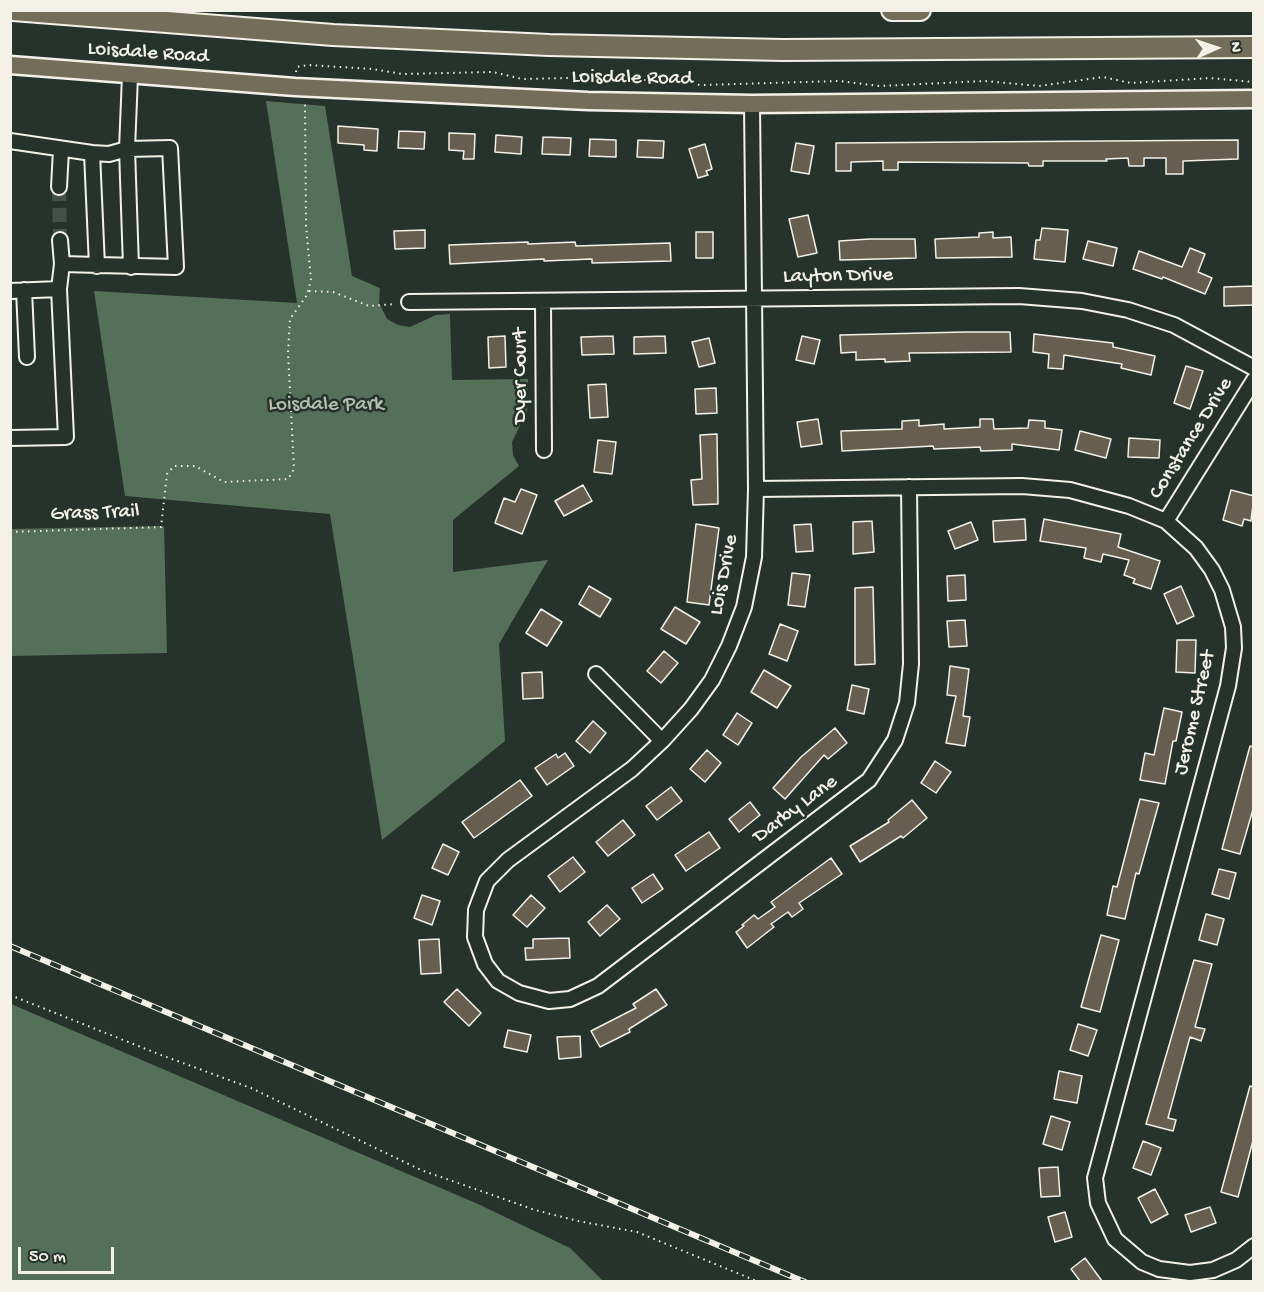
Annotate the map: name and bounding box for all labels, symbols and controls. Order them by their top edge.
north arrow [1186,18,1246,78]
street label: Loisdale Road [87,37,209,71]
text: N [1225,41,1244,53]
street label: Loisdale Road [571,65,693,93]
street label: Layton Drive [783,263,893,291]
street label: Dyer Court [509,328,535,424]
street label: Constance Drive [1145,373,1239,505]
park label: Loisdale Park [268,393,384,419]
street label: Grass Trail [50,500,140,528]
street label: Lois Drive [705,533,745,617]
street label: Jerome Street [1169,648,1223,778]
street label: Darby Lane [749,770,843,850]
scale bar [21,1235,117,1273]
text: 50 m [29,1247,66,1268]

